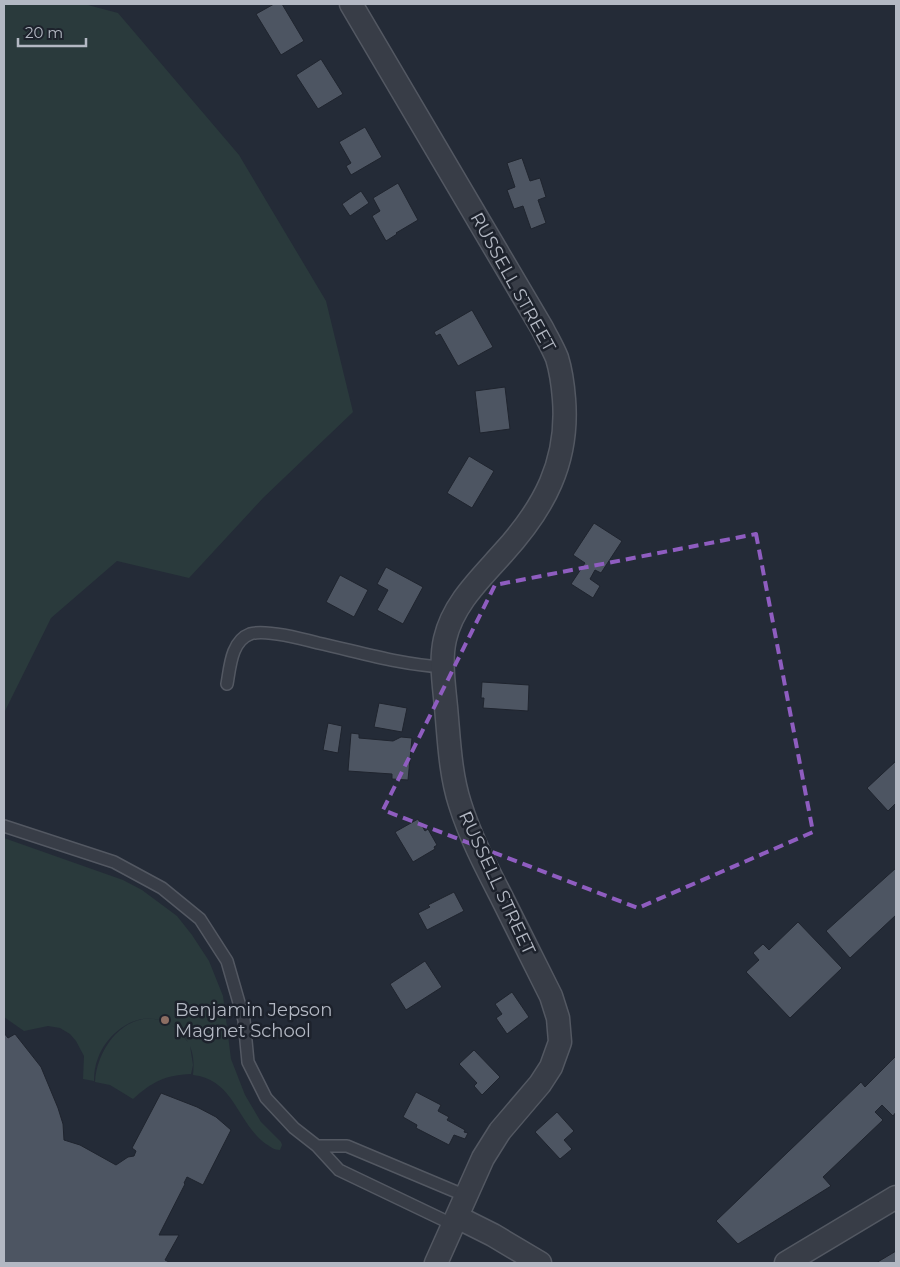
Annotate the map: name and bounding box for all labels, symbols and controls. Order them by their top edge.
scale bar [18,15,85,47]
text: 20 m [25,23,63,42]
street label: RUSSELL STREET [466,208,561,356]
street label: RUSSELL STREET [454,808,540,959]
place label: Benjamin Jepson Magnet School [175,999,332,1042]
marker: Benjamin Jepson Magnet School [159,1014,171,1026]

